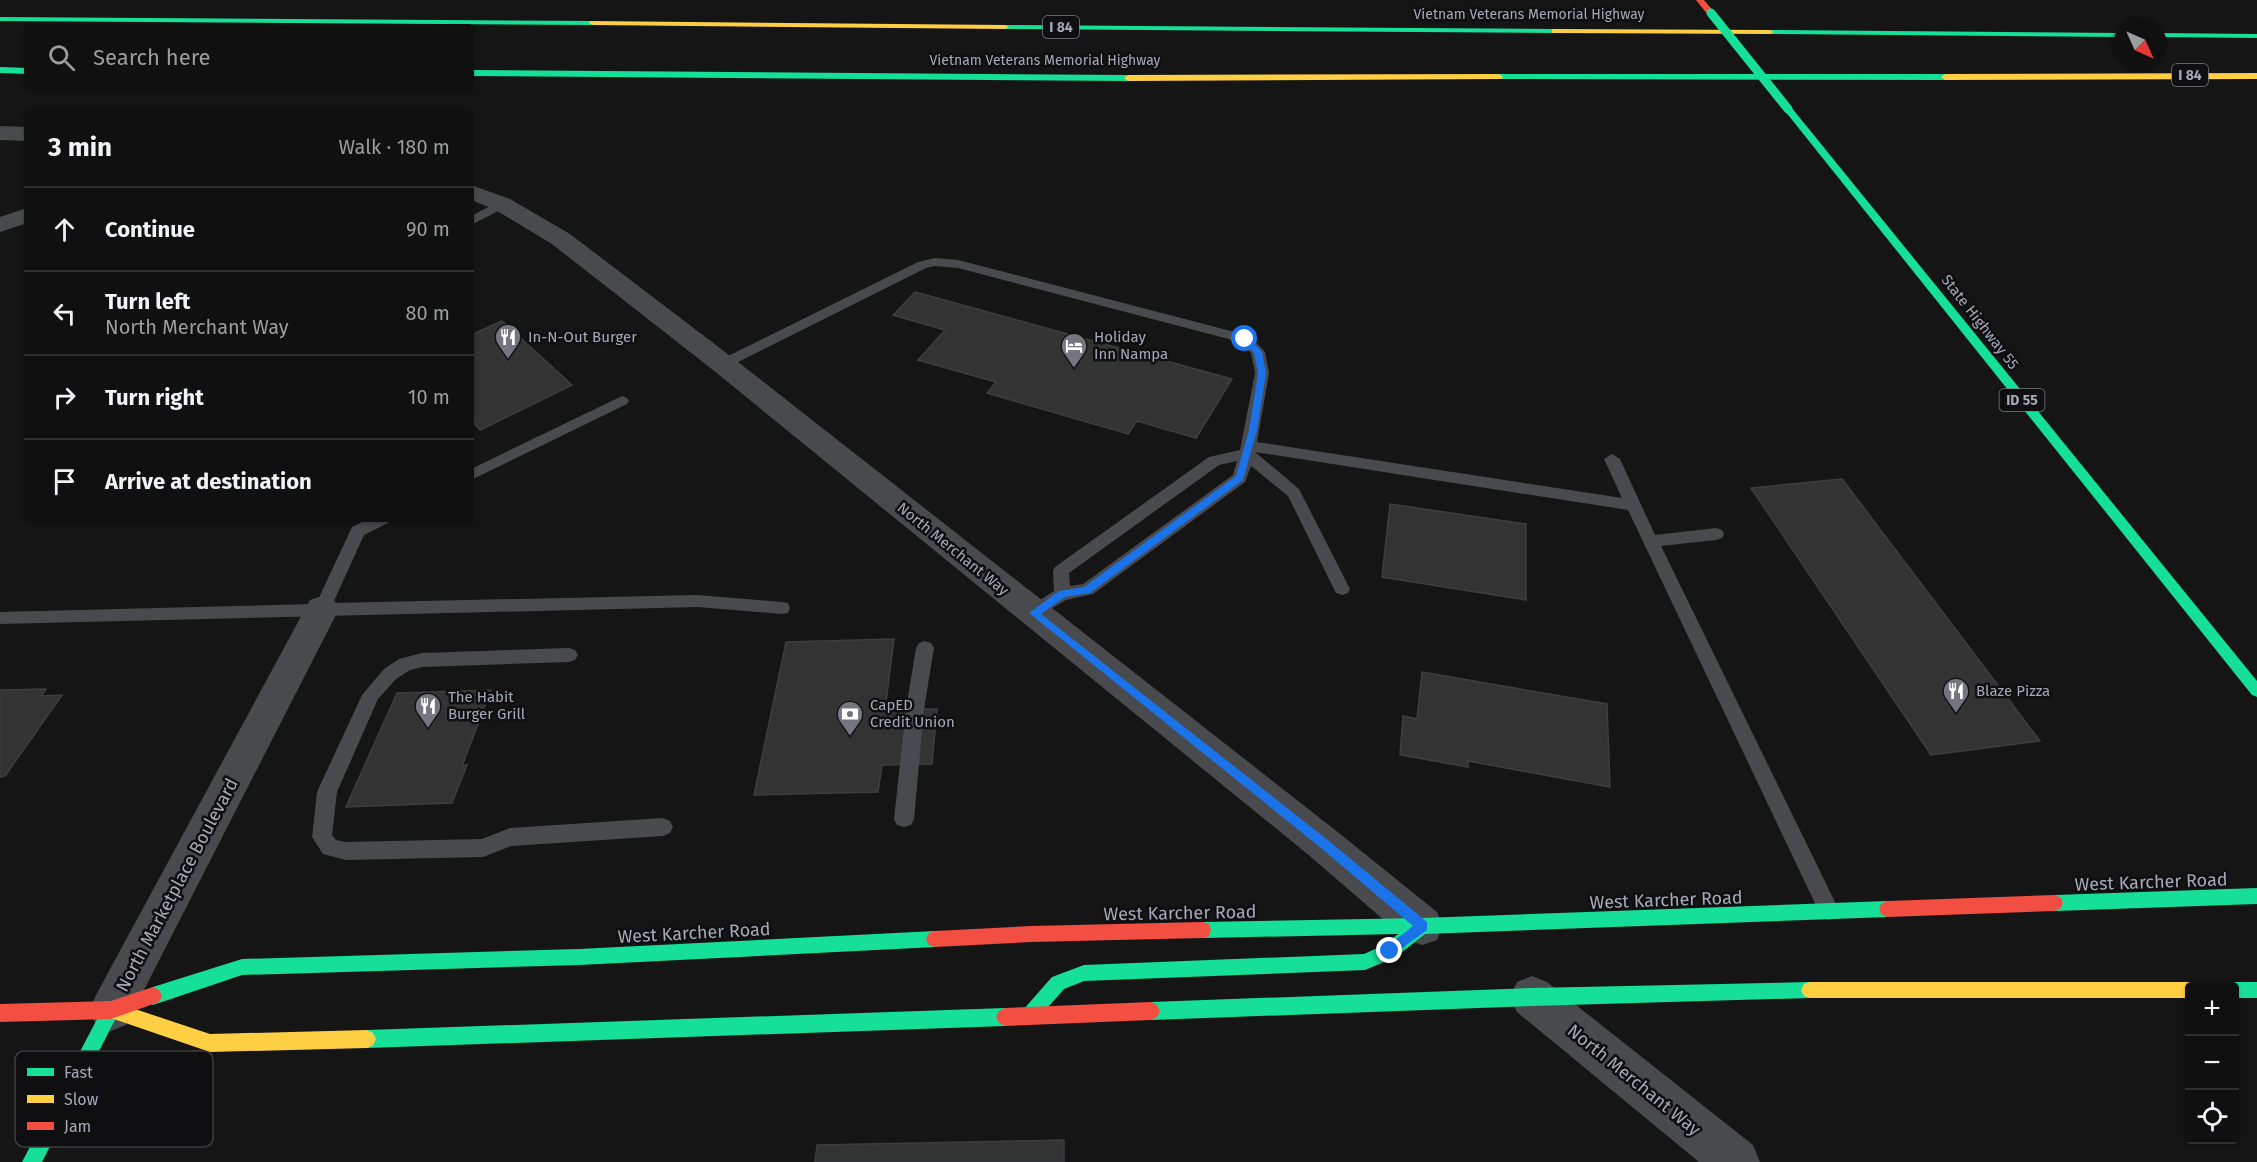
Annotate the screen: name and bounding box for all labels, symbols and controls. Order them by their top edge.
street label: Vietnam Veterans Memorial Highway [1414,6,1645,23]
road number: I 84 [1043,16,1079,38]
north arrow [2113,18,2167,72]
search box [24,24,474,90]
icon: search [45,41,78,74]
text: Search here [93,44,211,71]
street label: Vietnam Veterans Memorial Highway [930,52,1161,69]
road number: I 84 [2172,64,2208,86]
text: 3 min [48,132,112,163]
text: Walk · 180 m [339,135,450,159]
icon: ahead [48,213,81,246]
text: Continue [105,216,195,243]
text: 90 m [406,217,450,241]
street label: State Highway 55 [1938,271,2022,373]
text: Turn left [105,288,190,315]
icon: left [48,297,81,330]
text: 80 m [405,301,450,325]
text: North Merchant Way [105,315,289,339]
restaurant icon: In-N-Out Burger [493,322,523,360]
route start [1231,325,1257,351]
place label: In-N-Out Burger [528,328,637,346]
place label: Holiday Inn Nampa [1094,328,1168,363]
hotel icon: Holiday Inn Nampa [1059,331,1089,369]
icon: right [48,381,81,414]
text: Turn right [105,384,204,411]
text: 10 m [408,385,450,409]
road number: ID 55 [2000,389,2044,411]
icon: arrive [48,465,81,498]
text: Arrive at destination [105,468,312,495]
street label: North Merchant Way [894,499,1013,600]
restaurant icon: Blaze Pizza [1941,676,1971,714]
place label: Blaze Pizza [1976,682,2050,700]
place label: The Habit Burger Grill [448,688,526,723]
restaurant icon: The Habit Burger Grill [413,691,443,729]
place label: CapED Credit Union [870,696,955,731]
bank icon: CapED Credit Union [835,699,865,737]
street label: North Marketplace Boulevard [111,775,243,995]
street label: West Karcher Road [2074,868,2228,896]
street label: West Karcher Road [1589,886,1743,914]
street label: West Karcher Road [1103,901,1257,925]
street label: West Karcher Road [617,918,771,948]
route end [1376,937,1402,963]
map controls [2185,982,2239,1144]
button: + [2185,982,2239,1036]
street label: North Merchant Way [1563,1019,1705,1141]
button: − [2185,1036,2239,1090]
legend [15,1051,213,1147]
text: Fast [64,1063,93,1082]
text: Slow [64,1090,99,1109]
button: locate [2185,1090,2239,1144]
text: Jam [64,1117,91,1136]

